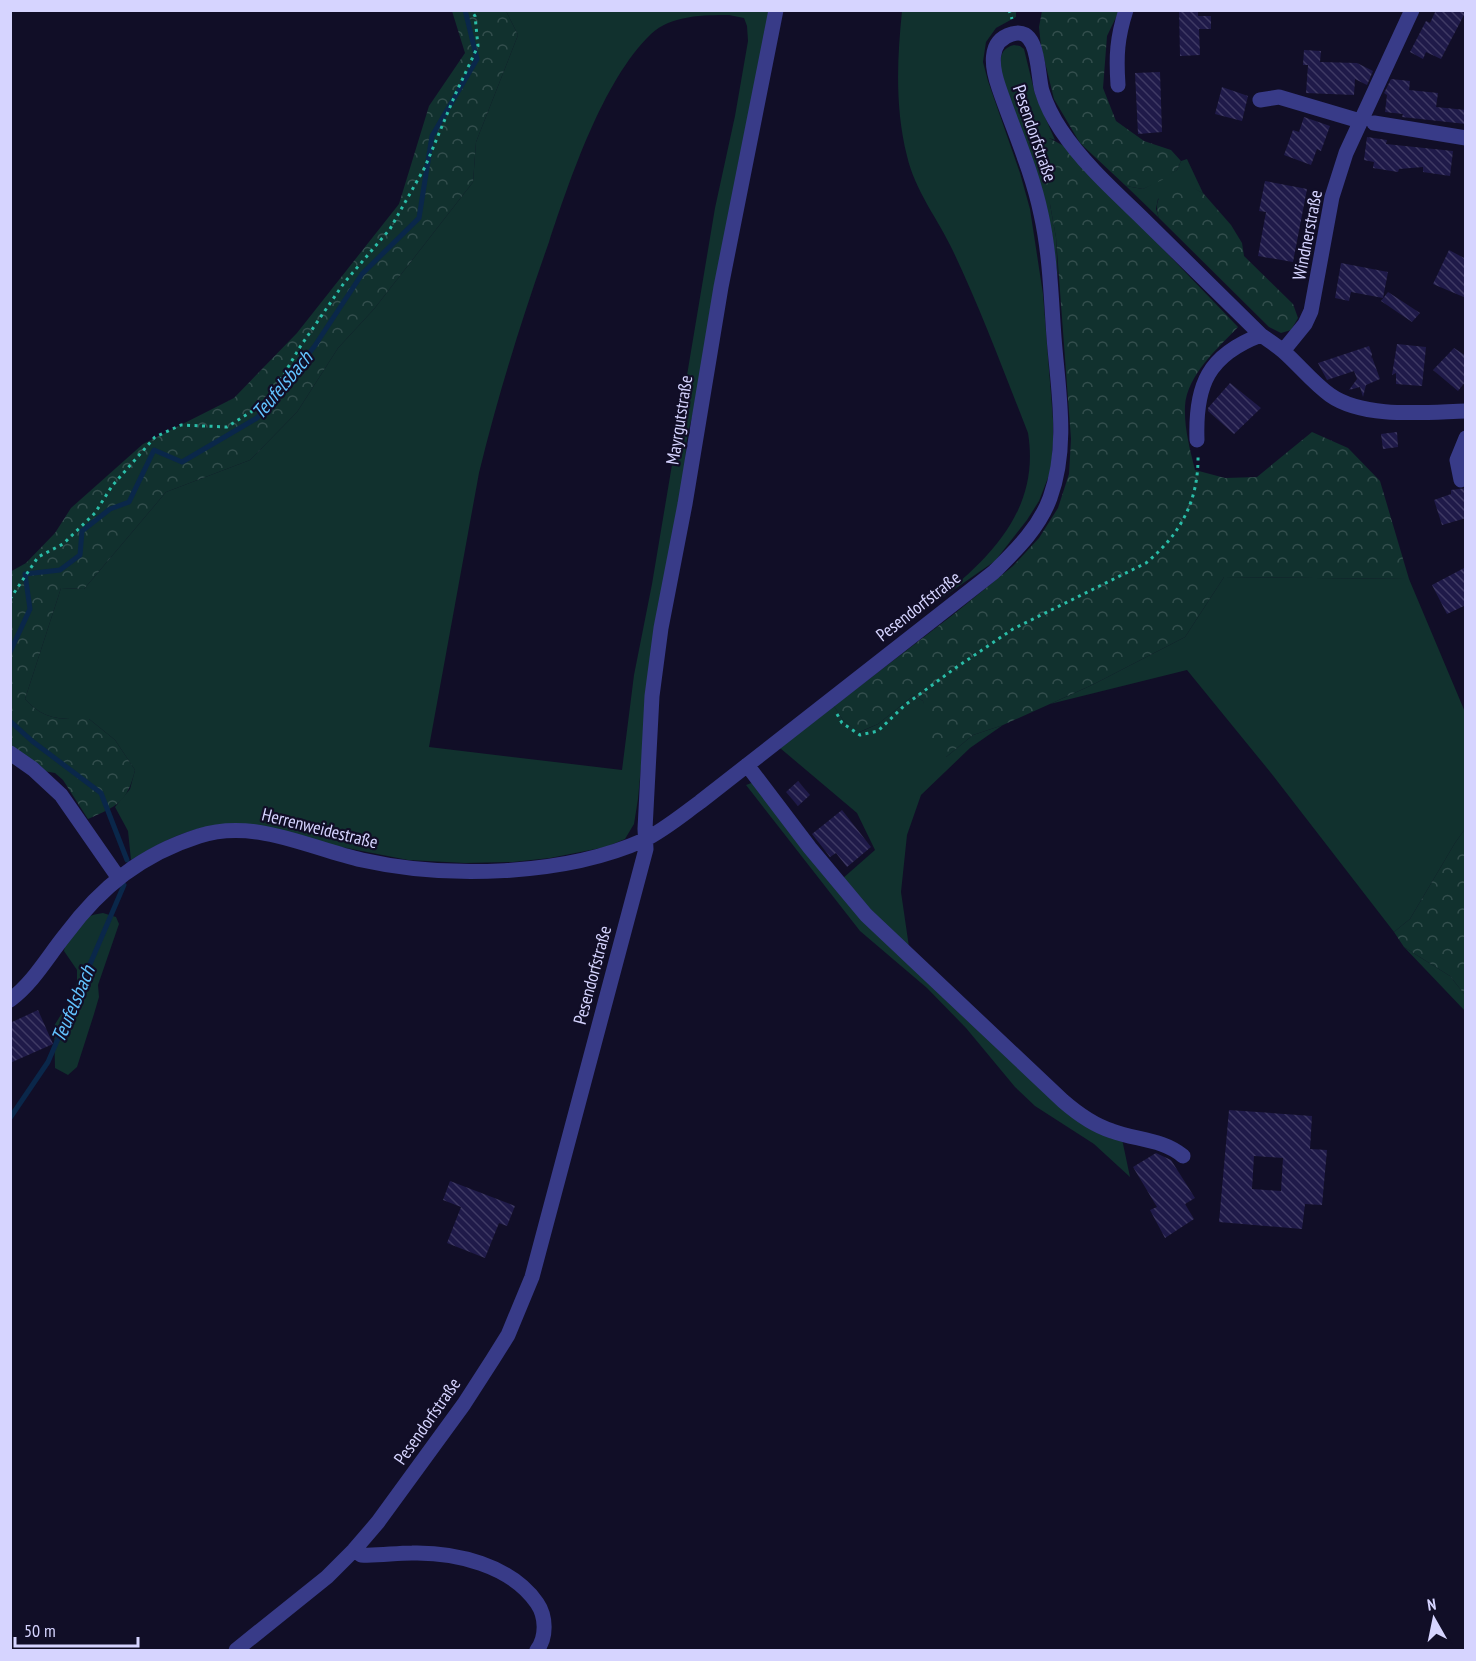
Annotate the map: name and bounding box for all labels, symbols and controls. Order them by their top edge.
street label: Pesendorfstraße [1008,82,1062,184]
street label: Windnerstraße [1287,188,1327,282]
water label: Teufelsbach [246,345,319,424]
street label: Mayrgutstraße [661,374,697,466]
street label: Pesendorfstraße [871,566,965,646]
street label: Herrenweidestraße [260,802,380,854]
street label: Pesendorfstraße [568,923,616,1027]
water label: Teufelsbach [45,961,101,1046]
street label: Pesendorfstraße [389,1373,465,1469]
north arrow [1404,1589,1464,1649]
text: N [1426,1594,1437,1615]
scale bar [15,1610,138,1648]
text: 50 m [24,1619,56,1642]

